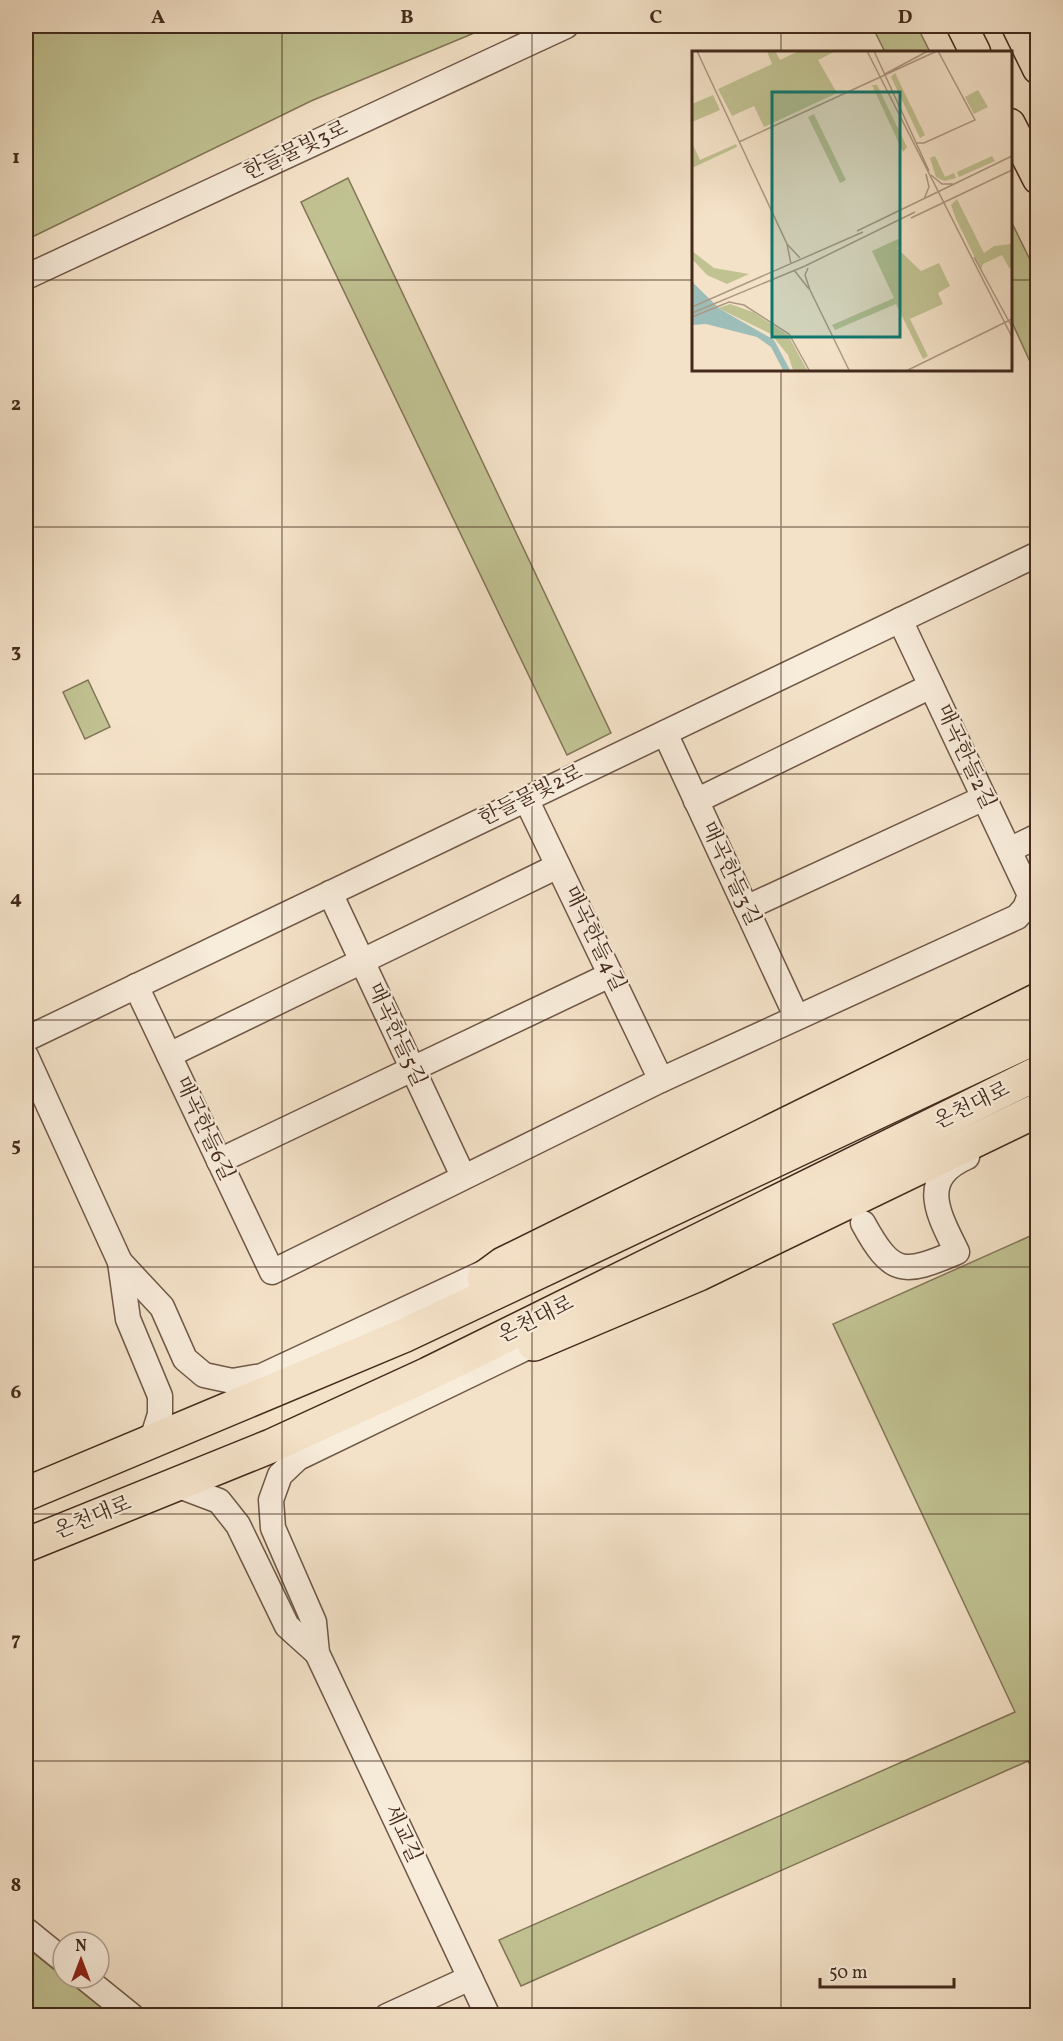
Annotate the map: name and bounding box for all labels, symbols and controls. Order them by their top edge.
text: A [151,4,165,32]
text: B [400,4,414,32]
text: C [650,4,663,32]
text: D [898,4,912,32]
inset map [692,51,1012,370]
street label: 한들물빛3로 [239,114,353,188]
text: 1 [12,144,20,172]
text: 2 [11,391,21,419]
text: 3 [11,638,21,666]
street label: 매곡한들2길 [928,700,1002,814]
street label: 한들물빛2로 [474,758,588,834]
street label: 매곡한들3길 [693,817,767,931]
street label: 매곡한들4길 [556,881,632,997]
text: 4 [10,885,22,913]
street label: 매곡한들5길 [359,978,433,1092]
street label: 매곡한들6길 [167,1072,241,1186]
street label: 온천대로 [929,1075,1015,1137]
text: 5 [11,1132,21,1160]
street label: 온천대로 [493,1289,579,1351]
text: 6 [11,1379,22,1407]
street label: 온천대로 [50,1489,136,1547]
text: 7 [11,1626,21,1654]
street label: 세교길 [376,1800,428,1868]
text: 8 [11,1872,21,1900]
north arrow [51,1930,111,1990]
text: N [75,1936,87,1958]
scale bar [820,1951,954,1989]
text: 50 m [829,1961,868,1986]

